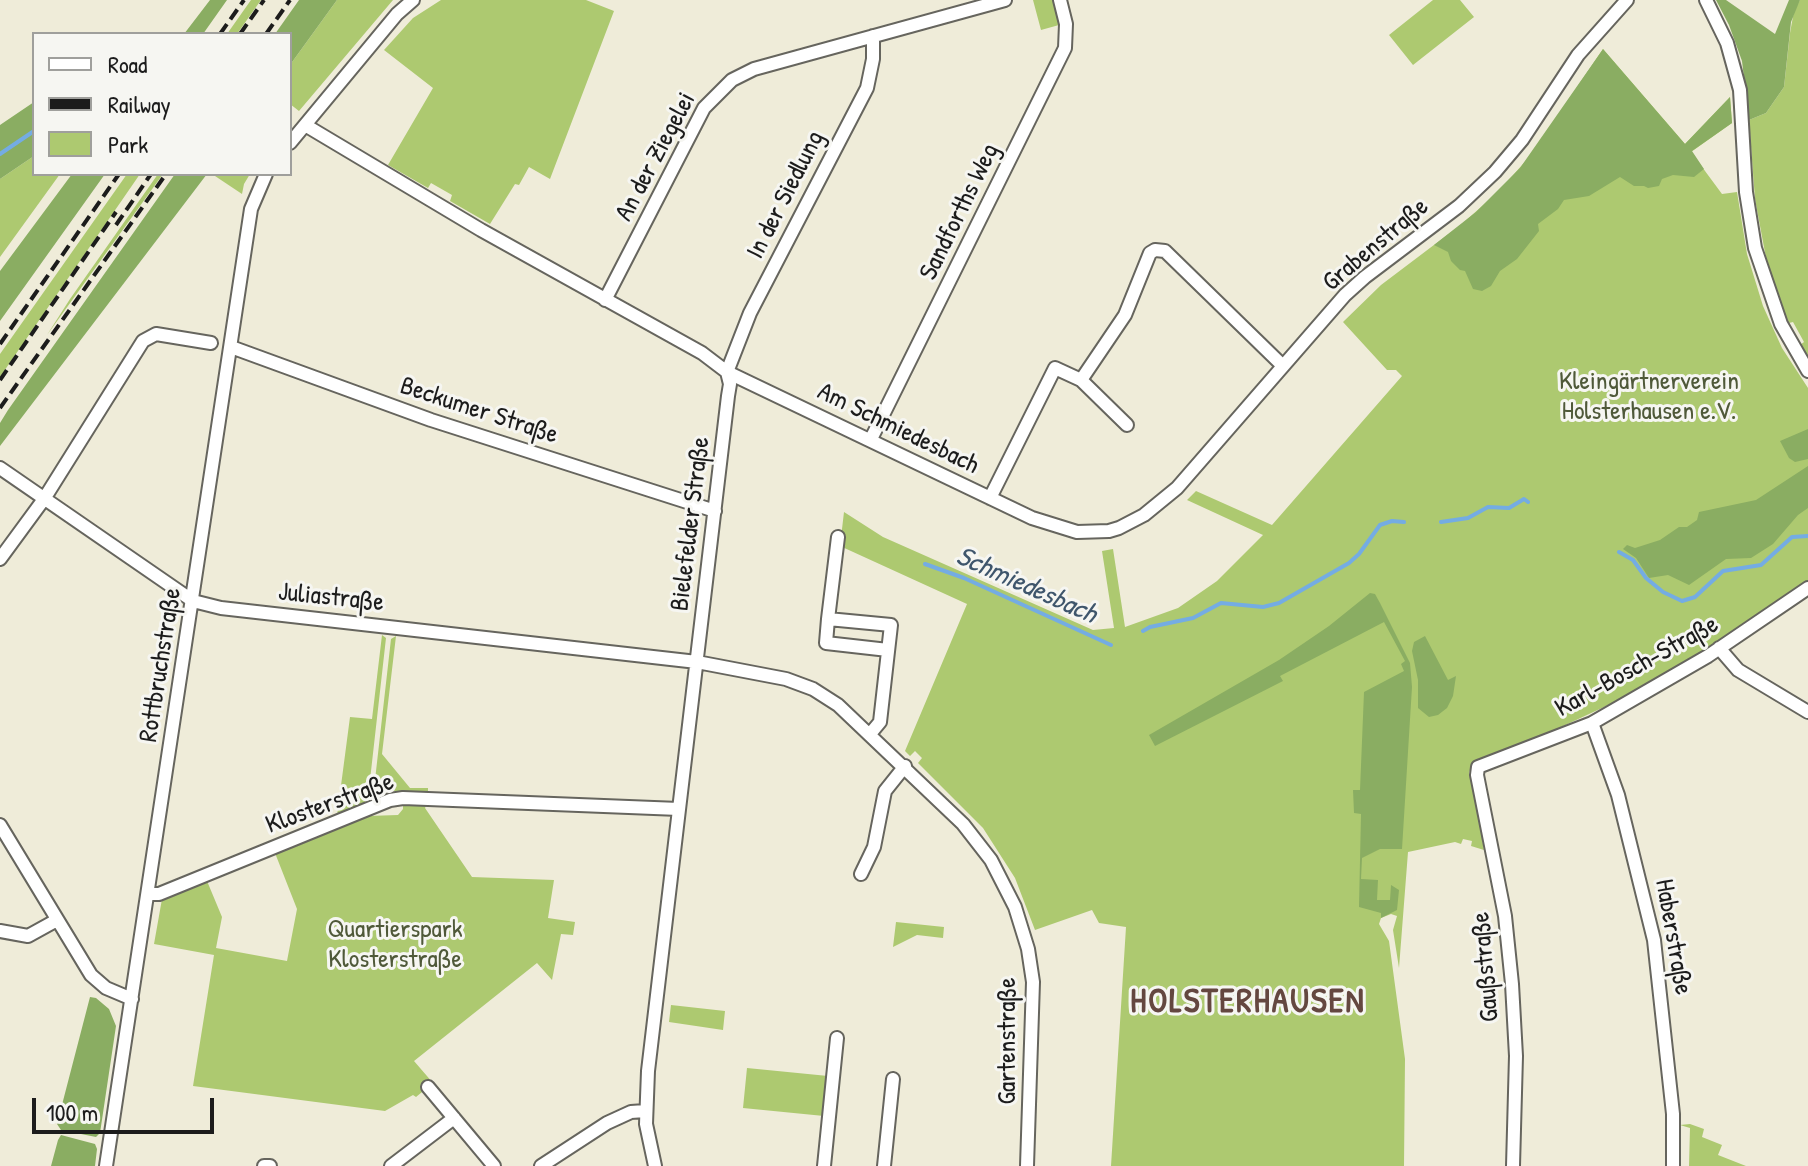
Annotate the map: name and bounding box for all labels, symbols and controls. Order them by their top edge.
legend [32,32,292,176]
text: Road [108,48,147,80]
street label: An der Ziegelei [609,87,703,227]
text: Railway [108,88,171,120]
street label: In der Siedlung [741,126,831,264]
text: Park [108,128,148,160]
street label: Sandforths Weg [914,139,1006,285]
street label: Grabenstraße [1317,192,1435,298]
park label: Kleingärtnerverein Holsterhausen e.V. [1559,366,1739,428]
street label: Beckumer Straße [396,371,562,451]
street label: Am Schmiedesbach [812,377,984,481]
street label: Bielefelder Straße [665,435,717,613]
water label: Schmiedesbach [951,540,1101,632]
street label: Juliastraße [277,577,385,619]
street label: Rottbruchstraße [133,586,189,744]
street label: Karl-Bosch-Straße [1550,609,1724,725]
street label: Klosterstraße [262,767,398,841]
street label: Haberstraße [1648,877,1698,997]
street label: Gaußstraße [1466,911,1506,1023]
park label: Quartierspark Klosterstraße [328,914,462,976]
street label: Gartenstraße [992,978,1024,1104]
district label: HOLSTERHAUSEN [1130,983,1366,1023]
scale bar [36,1082,218,1132]
text: 100 m [46,1096,98,1128]

